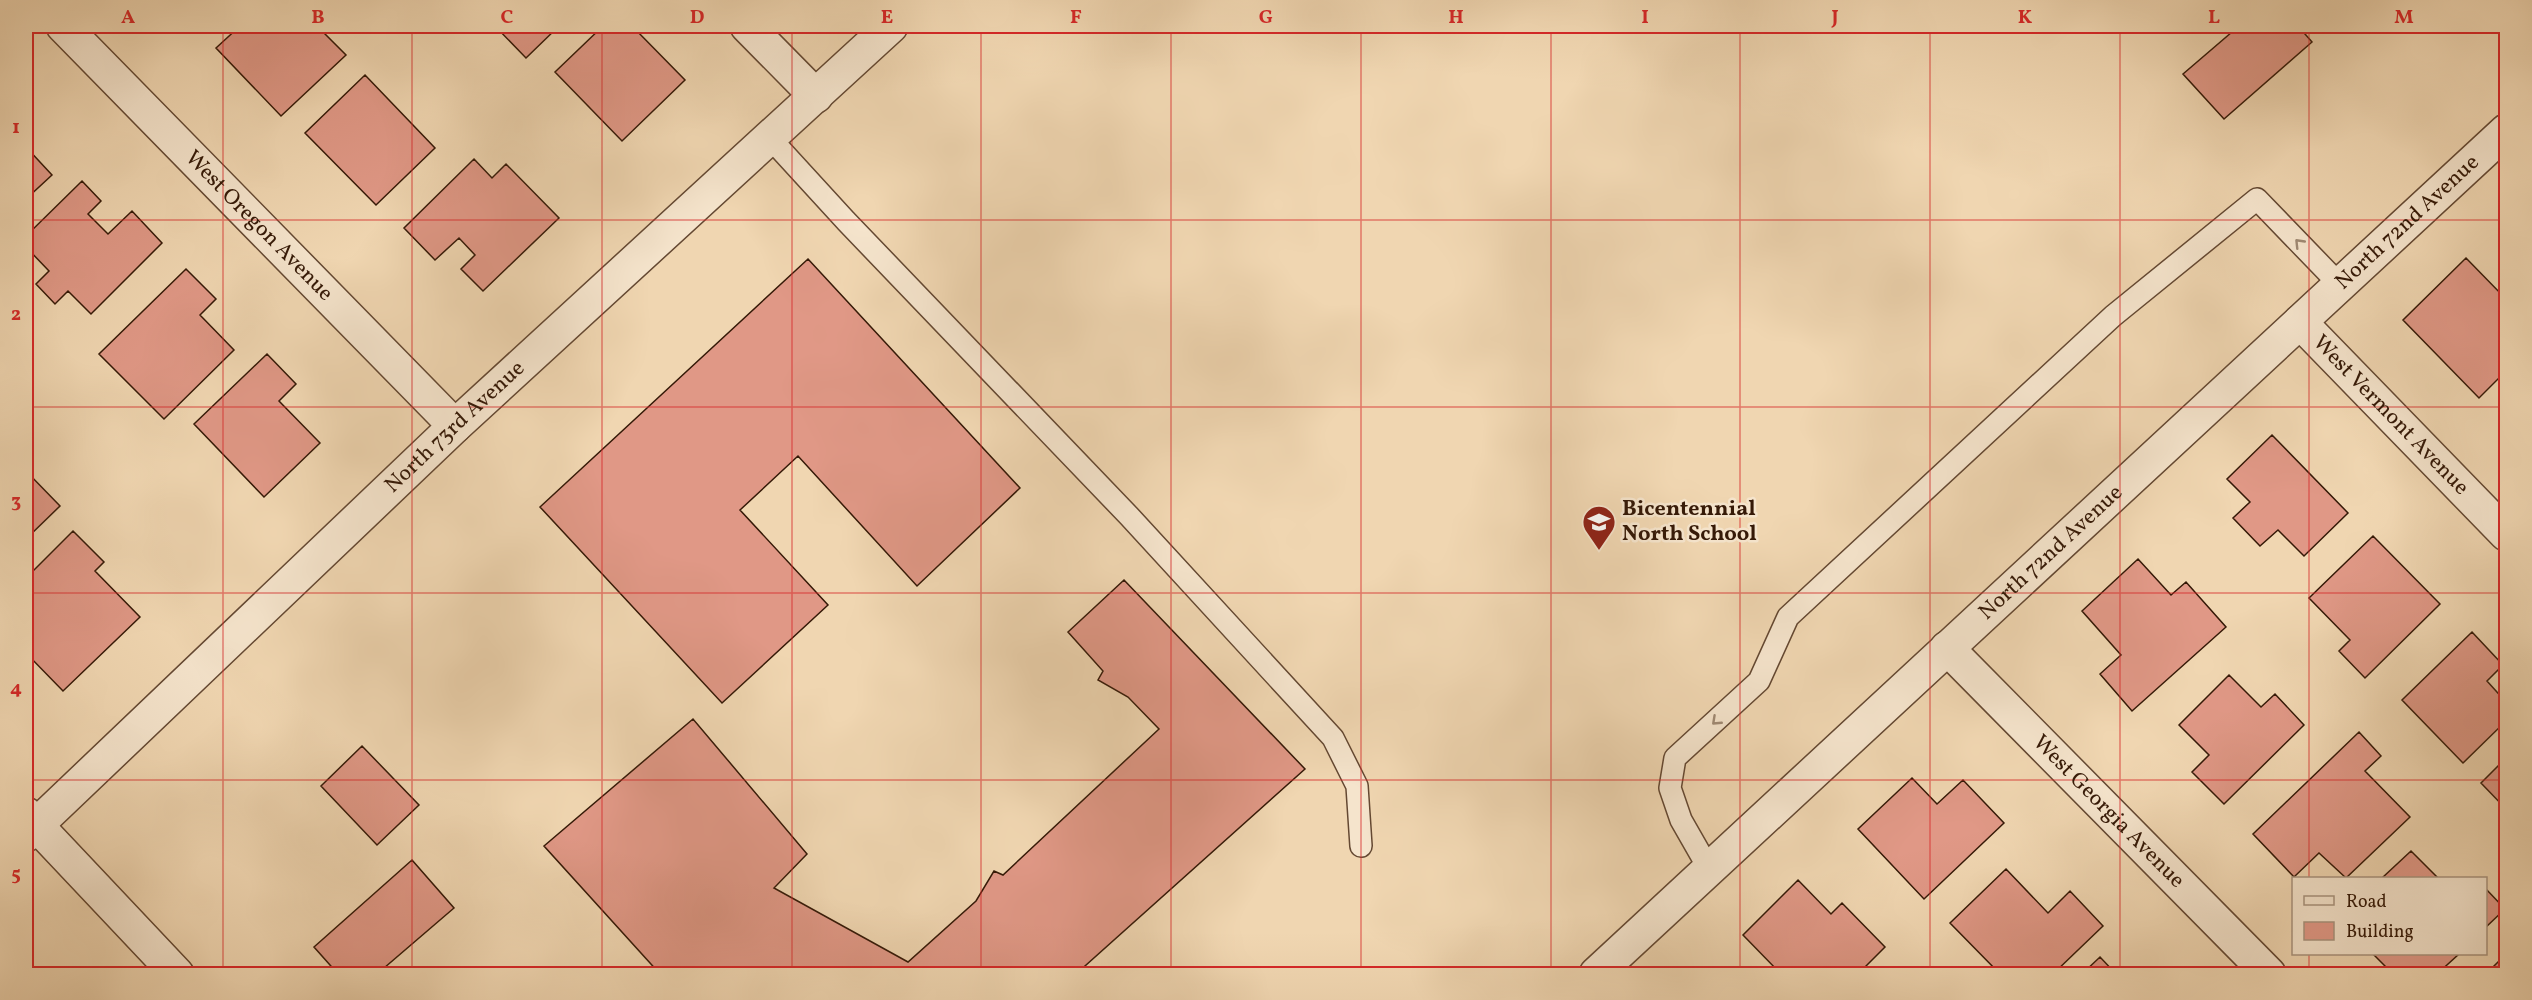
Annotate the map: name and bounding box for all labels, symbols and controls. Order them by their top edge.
text: A [121,4,135,32]
text: B [311,4,325,32]
text: C [501,4,514,32]
text: D [690,4,704,32]
text: E [881,4,893,32]
text: F [1070,4,1082,32]
text: G [1259,4,1273,32]
text: H [1448,4,1464,32]
text: I [1641,4,1649,32]
text: J [1830,4,1839,32]
text: K [2018,4,2033,32]
text: L [2208,4,2220,32]
text: M [2394,4,2414,32]
text: 1 [12,114,20,142]
street label: West Oregon Avenue [178,143,340,308]
street label: North 72nd Avenue [2328,148,2486,297]
one-way arrow [2295,239,2306,249]
text: 2 [11,301,21,329]
street label: West Vermont Avenue [2305,328,2476,502]
street label: North 73rd Avenue [378,354,532,500]
street label: North 72nd Avenue [1972,478,2130,627]
text: 3 [11,488,21,516]
place label: Bicentennial North School [1622,494,1757,550]
school or university icon: Bicentennial North School [1581,504,1617,551]
text: 4 [10,675,22,703]
one-way arrow [1712,714,1722,725]
street label: West Georgia Avenue [2026,728,2192,895]
text: 5 [11,861,21,889]
legend [2292,877,2487,955]
text: Road [2346,890,2387,915]
text: Building [2346,920,2414,945]

